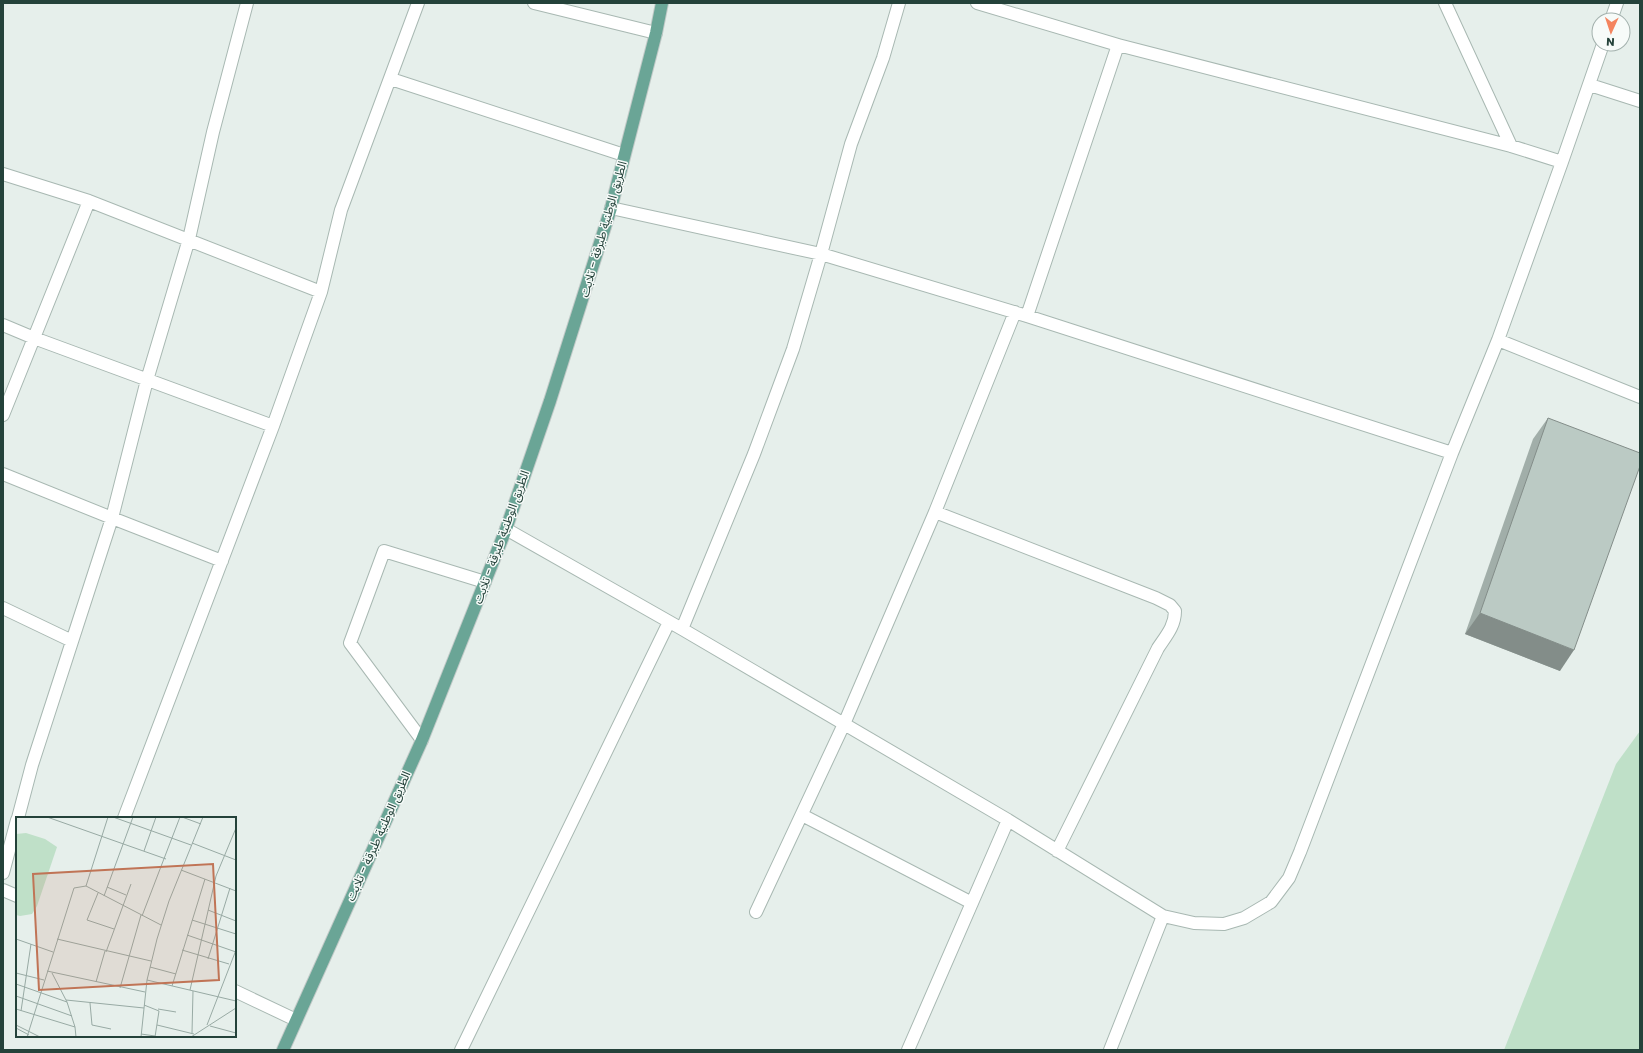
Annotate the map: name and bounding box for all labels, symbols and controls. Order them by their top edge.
north arrow [1591,12,1631,52]
text: N [1606,34,1615,50]
street label: الطريق الوطنية طبرقة - تلابت [575,159,631,299]
street label: الطريق الوطنية طبرقة - تلابت [469,468,533,606]
street label: الطريق الوطنية طبرقة - تلابت [342,768,414,904]
inset map [16,817,236,1037]

